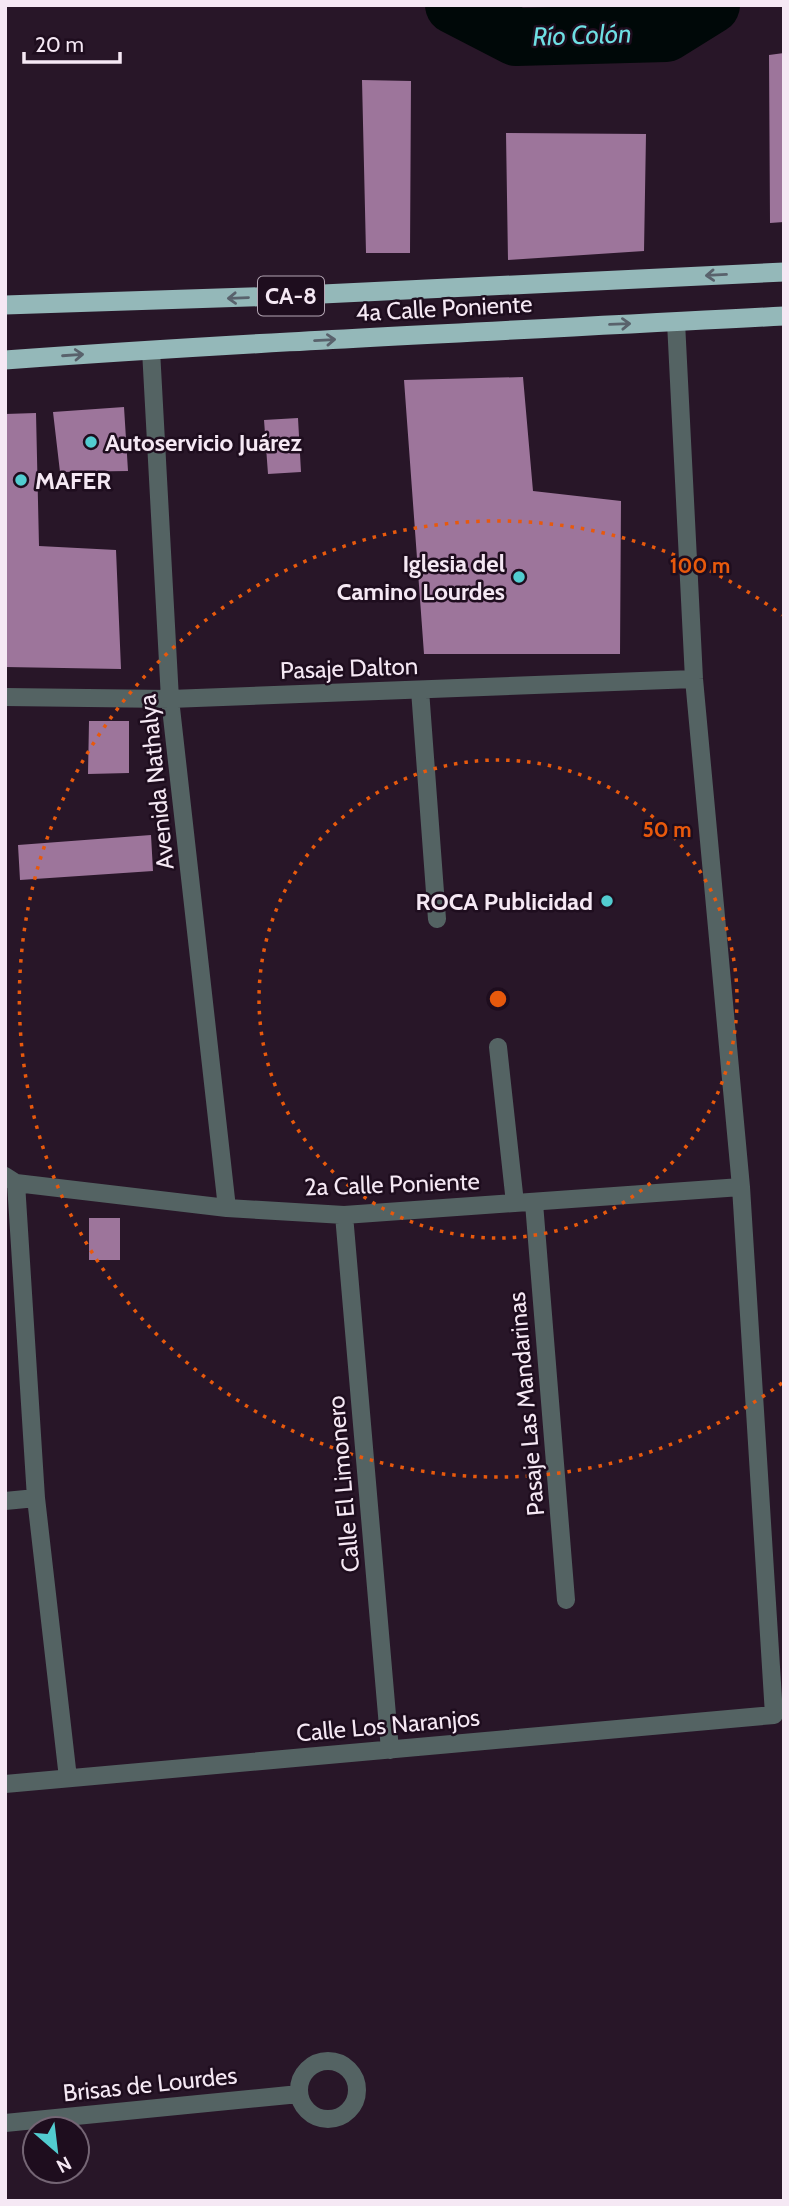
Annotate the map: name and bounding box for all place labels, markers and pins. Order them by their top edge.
place label: Autoservicio Juárez [105,428,302,457]
marker: Autoservicio Juárez [83,434,99,450]
place label: MAFER [35,466,111,495]
marker: MAFER [13,472,29,488]
place label: Iglesia del Camino Lourdes [337,549,505,606]
marker: Iglesia del Camino Lourdes [511,569,527,585]
place label: ROCA Publicidad [415,887,593,916]
marker: ROCA Publicidad [599,893,615,909]
centre of rings [486,987,510,1011]

